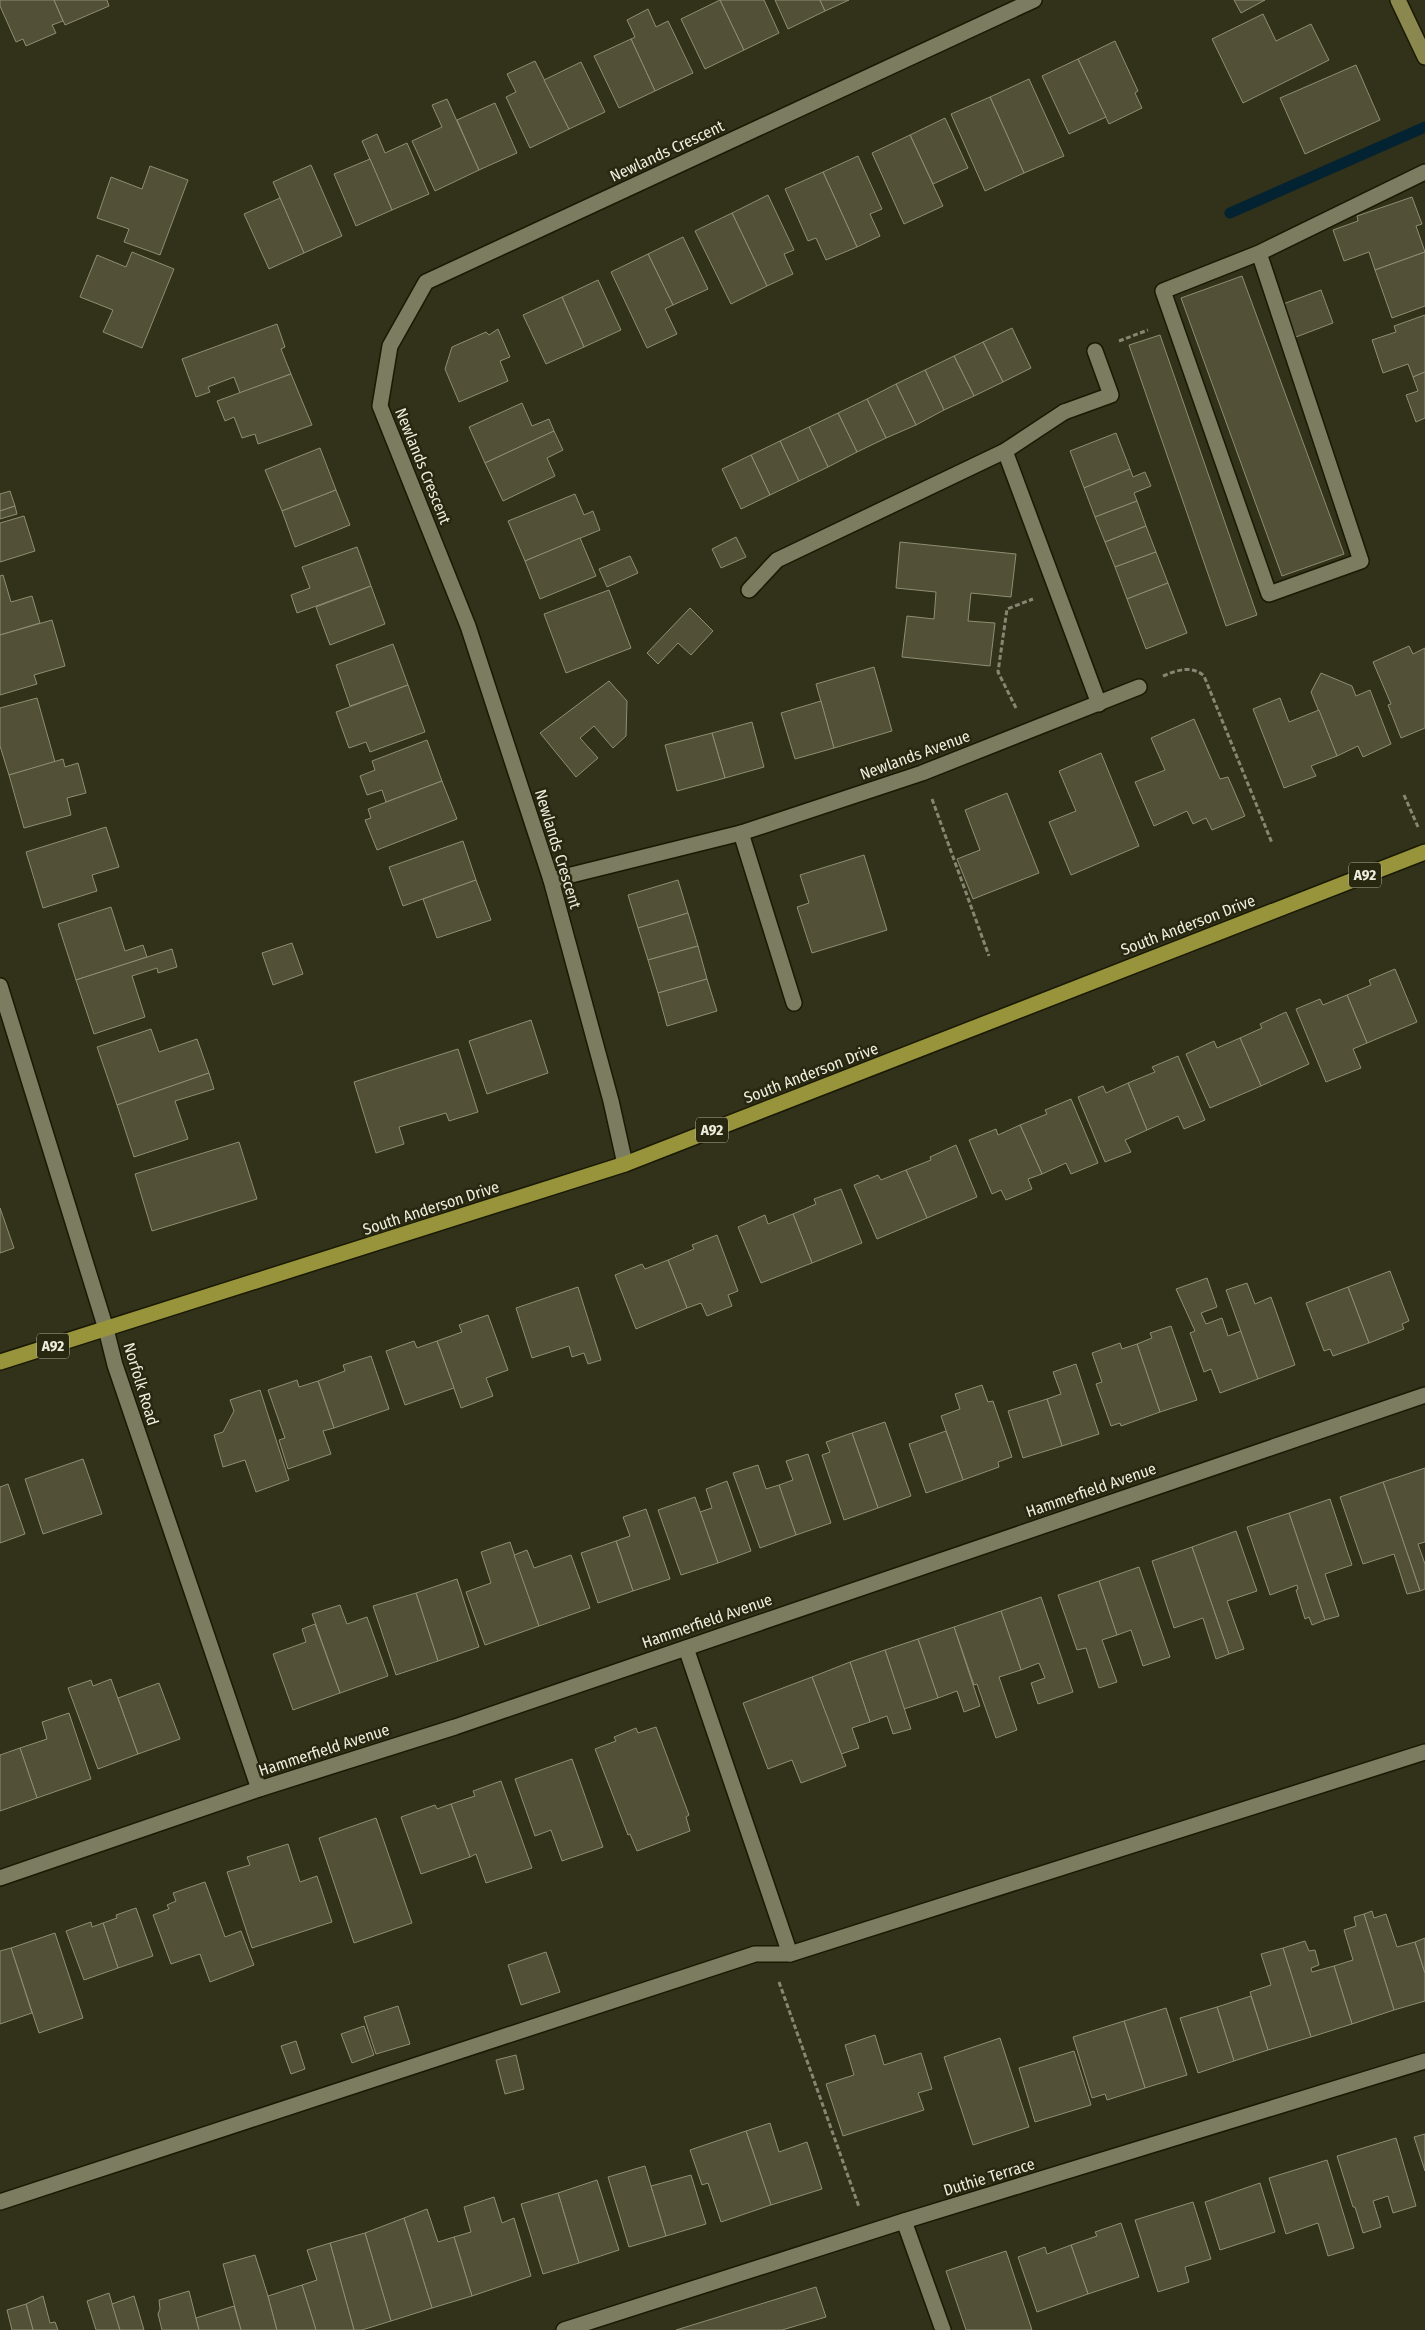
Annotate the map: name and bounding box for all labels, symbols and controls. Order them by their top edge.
street label: Newlands Crescent [607,116,728,186]
street label: Newlands Crescent [391,405,455,528]
street label: Newlands Avenue [857,726,973,784]
street label: Newlands Crescent [531,787,585,912]
road number: A92 [1349,862,1381,888]
street label: South Anderson Drive [1118,891,1258,959]
street label: South Anderson Drive [741,1039,881,1107]
road number: A92 [696,1118,728,1142]
street label: South Anderson Drive [360,1177,502,1239]
road number: A92 [37,1334,69,1358]
street label: Norfolk Road [119,1340,163,1428]
street label: Hammerfield Avenue [1023,1459,1159,1521]
street label: Hammerfield Avenue [639,1590,775,1652]
street label: Hammerfield Avenue [256,1720,392,1780]
street label: Duthie Terrace [941,2154,1037,2200]

